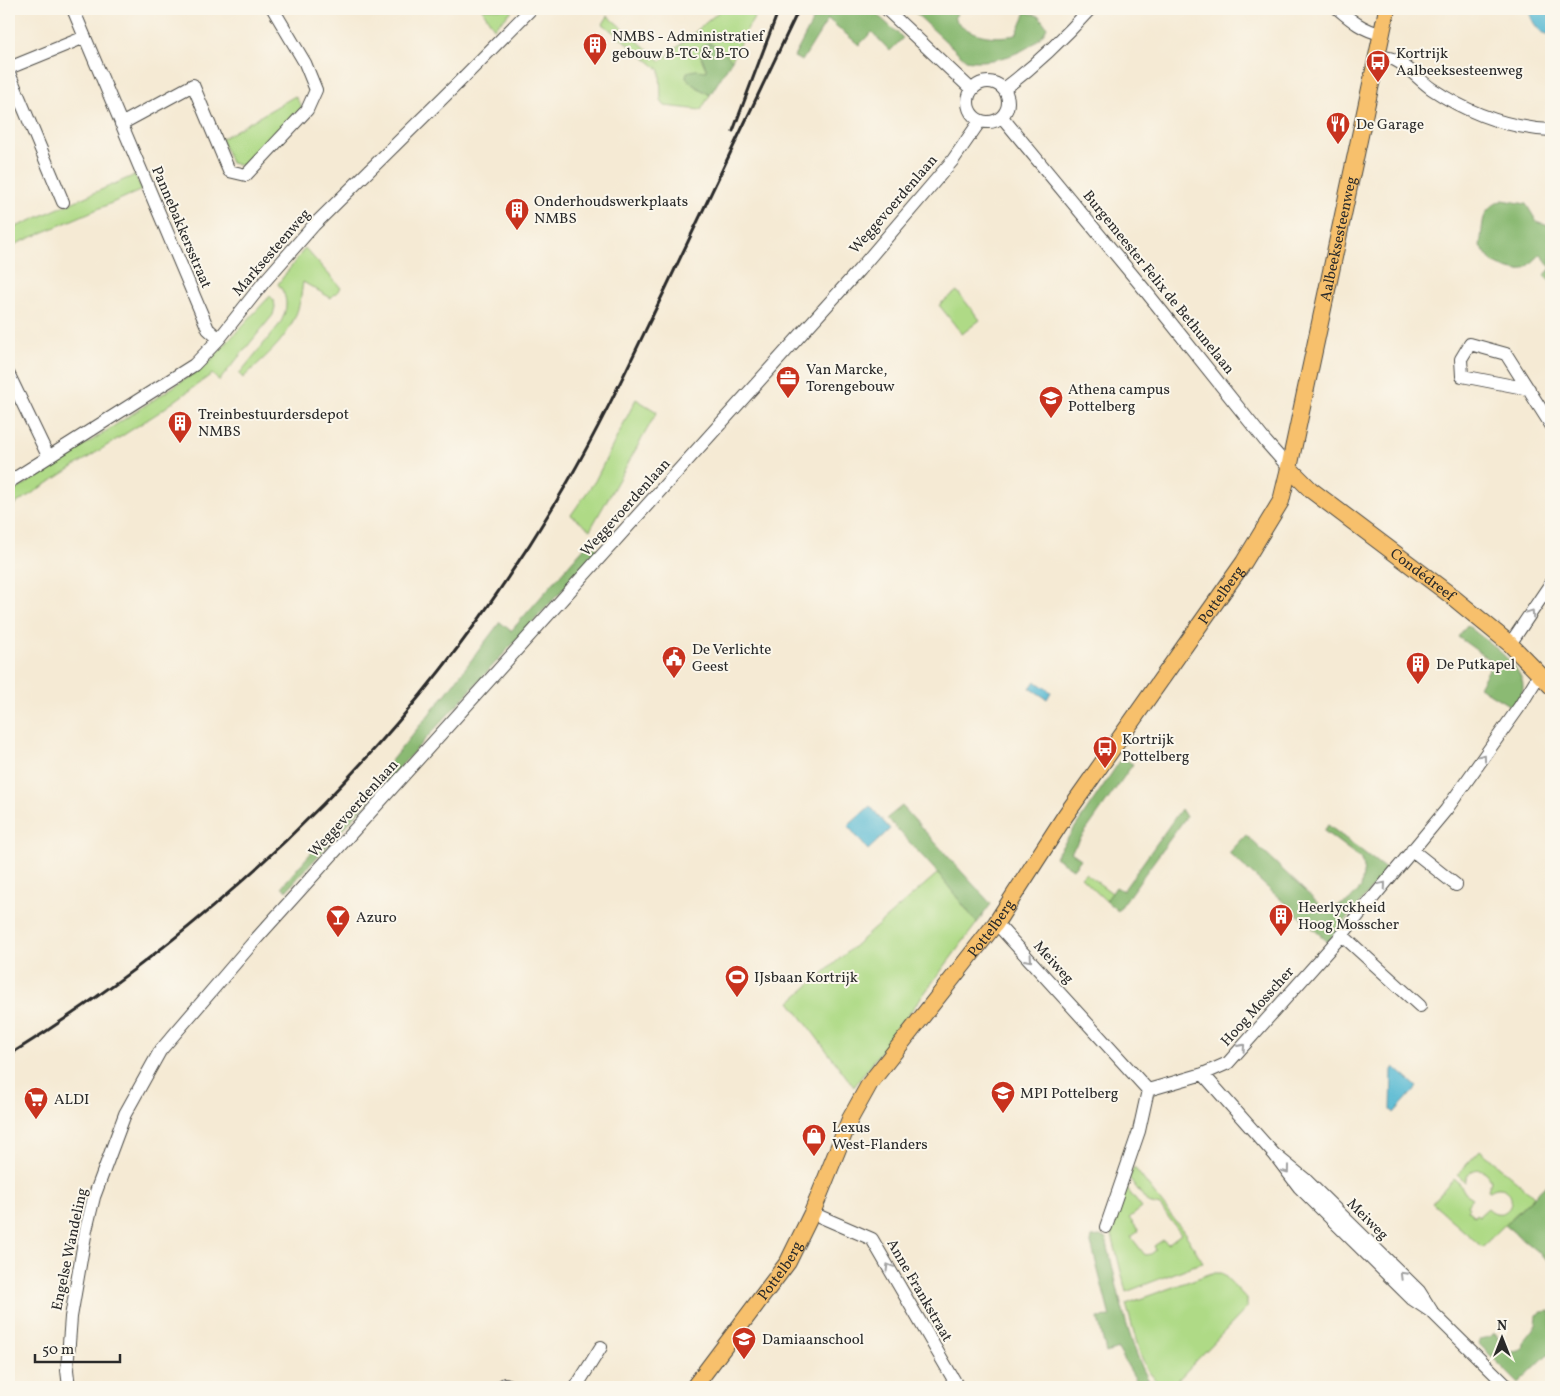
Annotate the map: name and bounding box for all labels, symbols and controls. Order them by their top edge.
place label: NMBS - Administratief gebouw B-TC & B-TO [612,27,765,65]
building icon: NMBS - Administratief gebouw B-TC & B-TO [582,32,608,66]
place label: Kortrijk Aalbeeksesteenweg [1396,44,1523,82]
bus stop icon: Kortrijk Aalbeeksesteenweg [1365,49,1391,83]
restaurant icon: De Garage [1325,111,1351,145]
place label: De Garage [1356,115,1424,136]
street label: Weggevoerdenlaan [845,151,943,259]
street label: Pannebakkersstraat [145,163,216,292]
street label: Aalbeeksesteenweg [1316,174,1363,303]
street label: Burgemeester Felix de Bethunelaan [1077,187,1239,379]
place label: Onderhoudswerkplaats NMBS [534,192,688,230]
building icon: Onderhoudswerkplaats NMBS [504,197,530,231]
street label: Marksesteenweg [228,204,316,301]
place label: Van Marcke, Torengebouw [806,360,895,398]
office icon: Van Marcke, Torengebouw [775,365,801,399]
place label: Athena campus Pottelberg [1068,380,1170,418]
school or university icon: Athena campus Pottelberg [1038,385,1064,419]
place label: Treinbestuurdersdepot NMBS [198,405,349,443]
building icon: Treinbestuurdersdepot NMBS [167,410,193,444]
street label: Weggevoerdenlaan [576,454,676,562]
street label: Condédreef [1385,544,1460,608]
street label: Pottelberg [1194,562,1250,629]
one-way arrow [1524,610,1534,619]
place label: De Verlichte Geest [692,640,771,678]
public building icon: De Verlichte Geest [661,645,687,679]
building icon: De Putkapel [1405,651,1431,685]
place label: De Putkapel [1436,655,1515,676]
place label: Kortrijk Pottelberg [1122,730,1190,768]
bus stop icon: Kortrijk Pottelberg [1092,735,1118,769]
one-way arrow [1477,753,1486,762]
street label: Weggevoerdenlaan [304,755,404,863]
one-way arrow [1378,881,1387,890]
street label: Pottelberg [964,895,1021,963]
place label: Heerlyckheid Hoog Mosscher [1298,898,1399,936]
building icon: Heerlyckheid Hoog Mosscher [1268,903,1294,937]
bar icon: Azuro [325,904,351,938]
place label: Azuro [356,908,397,929]
street label: Meiweg [1028,937,1078,989]
one-way arrow [1023,954,1032,963]
street label: Hoog Mosscher [1216,962,1300,1052]
sports icon: IJsbaan Kortrijk [724,964,750,998]
place label: IJsbaan Kortrijk [754,968,858,989]
one-way arrow [1237,1043,1246,1052]
school or university icon: MPI Pottelberg [990,1080,1016,1114]
place label: MPI Pottelberg [1020,1084,1119,1105]
supermarket icon: ALDI [23,1086,49,1120]
place label: ALDI [54,1090,89,1111]
place label: Lexus West-Flanders [832,1118,928,1156]
shop icon: Lexus West-Flanders [801,1123,827,1157]
one-way arrow [1280,1164,1289,1174]
street label: Engelse Wandeling [47,1186,94,1313]
street label: Meiweg [1341,1194,1393,1246]
street label: Anne Frankstraat [881,1236,957,1346]
street label: Pottelberg [754,1238,809,1305]
one-way arrow [885,1264,895,1273]
one-way arrow [1399,1272,1408,1281]
north arrow [1478,1314,1528,1364]
text: N [1497,1317,1507,1336]
school or university icon: Damiaanschool [731,1326,757,1360]
place label: Damiaanschool [762,1330,864,1351]
scale bar [35,1331,120,1363]
text: 50 m [42,1340,74,1361]

